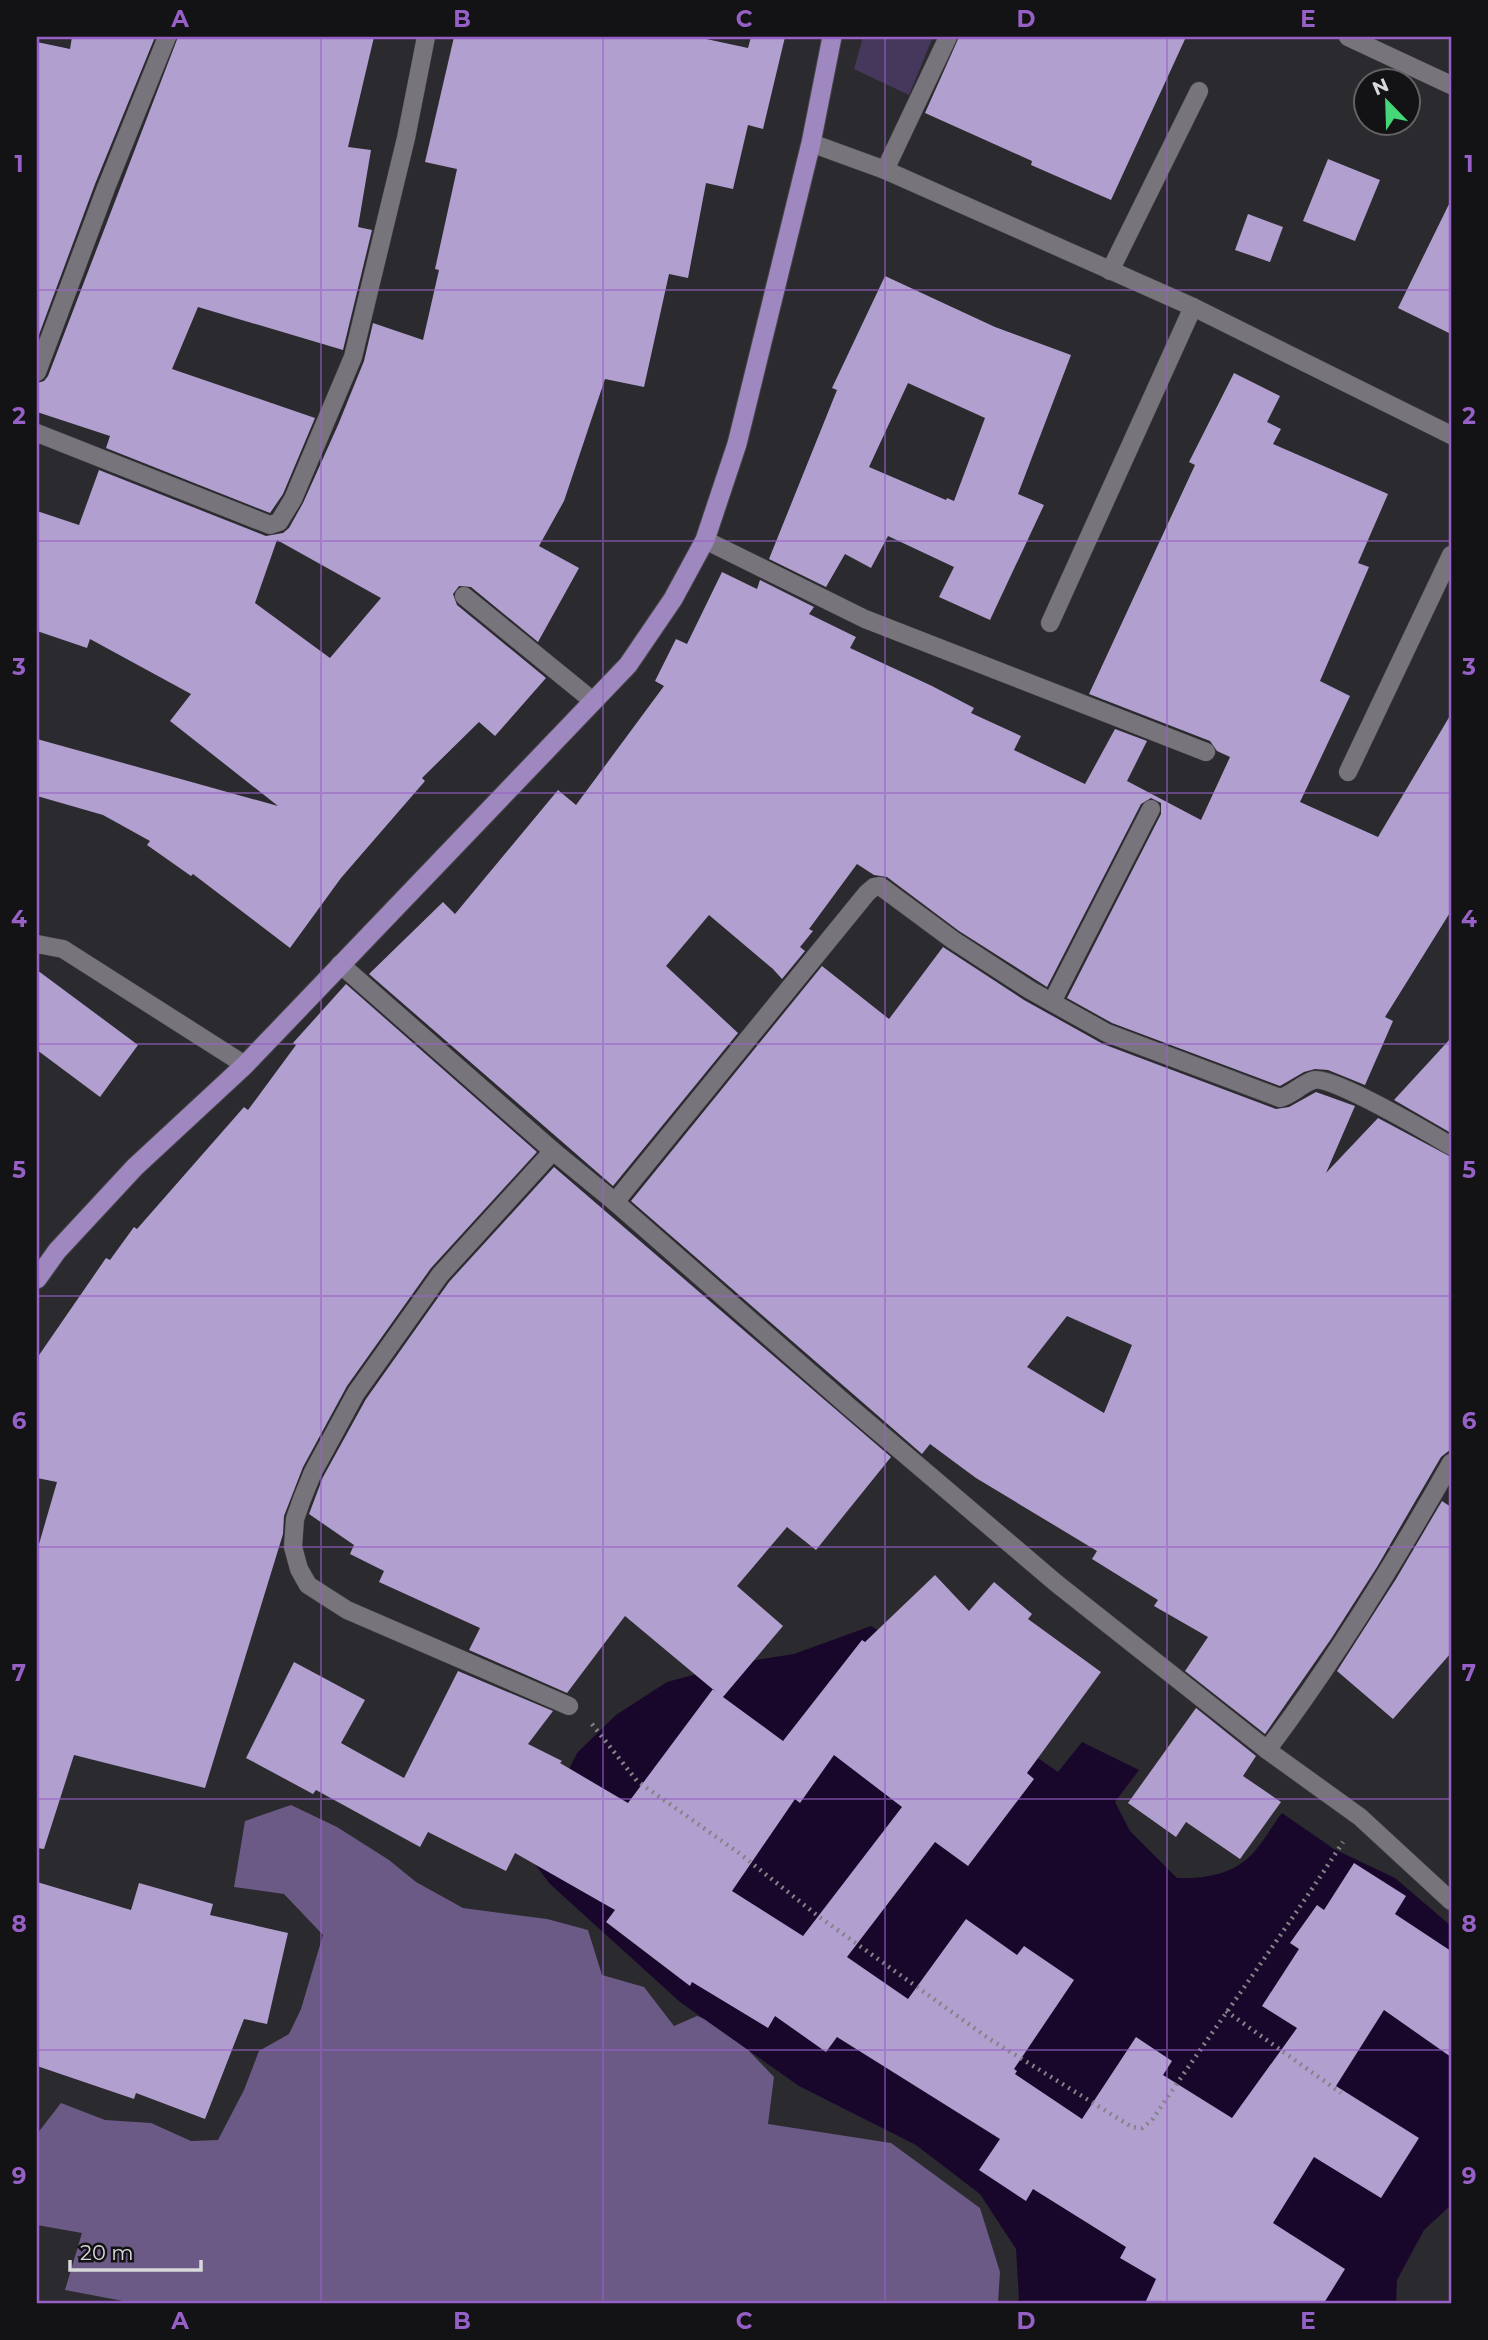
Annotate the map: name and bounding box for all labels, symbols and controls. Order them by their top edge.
text: A [170,5,189,33]
text: B [453,5,471,33]
text: C [736,5,753,33]
text: D [1017,5,1036,33]
text: E [1300,5,1316,33]
north arrow [1352,66,1422,136]
text: N [1369,73,1392,100]
text: 1 [14,150,24,178]
text: 1 [1464,150,1474,178]
text: 2 [12,402,26,430]
text: 2 [1462,402,1476,430]
text: 3 [11,653,26,681]
text: 3 [1461,653,1476,681]
text: 4 [11,905,27,933]
text: 4 [1461,905,1477,933]
text: 5 [12,1156,26,1184]
text: 5 [1462,1156,1476,1184]
text: 6 [12,1407,27,1435]
text: 6 [1462,1407,1477,1435]
text: 7 [12,1659,26,1687]
text: 7 [1462,1659,1476,1687]
text: 8 [11,1910,27,1938]
text: 8 [1461,1910,1477,1938]
text: 9 [12,2162,26,2190]
text: 9 [1462,2162,1476,2190]
scale bar [70,2228,201,2272]
text: 20 m [80,2240,134,2265]
text: A [170,2307,189,2335]
text: B [453,2307,471,2335]
text: C [736,2307,753,2335]
text: D [1017,2307,1036,2335]
text: E [1300,2307,1316,2335]

